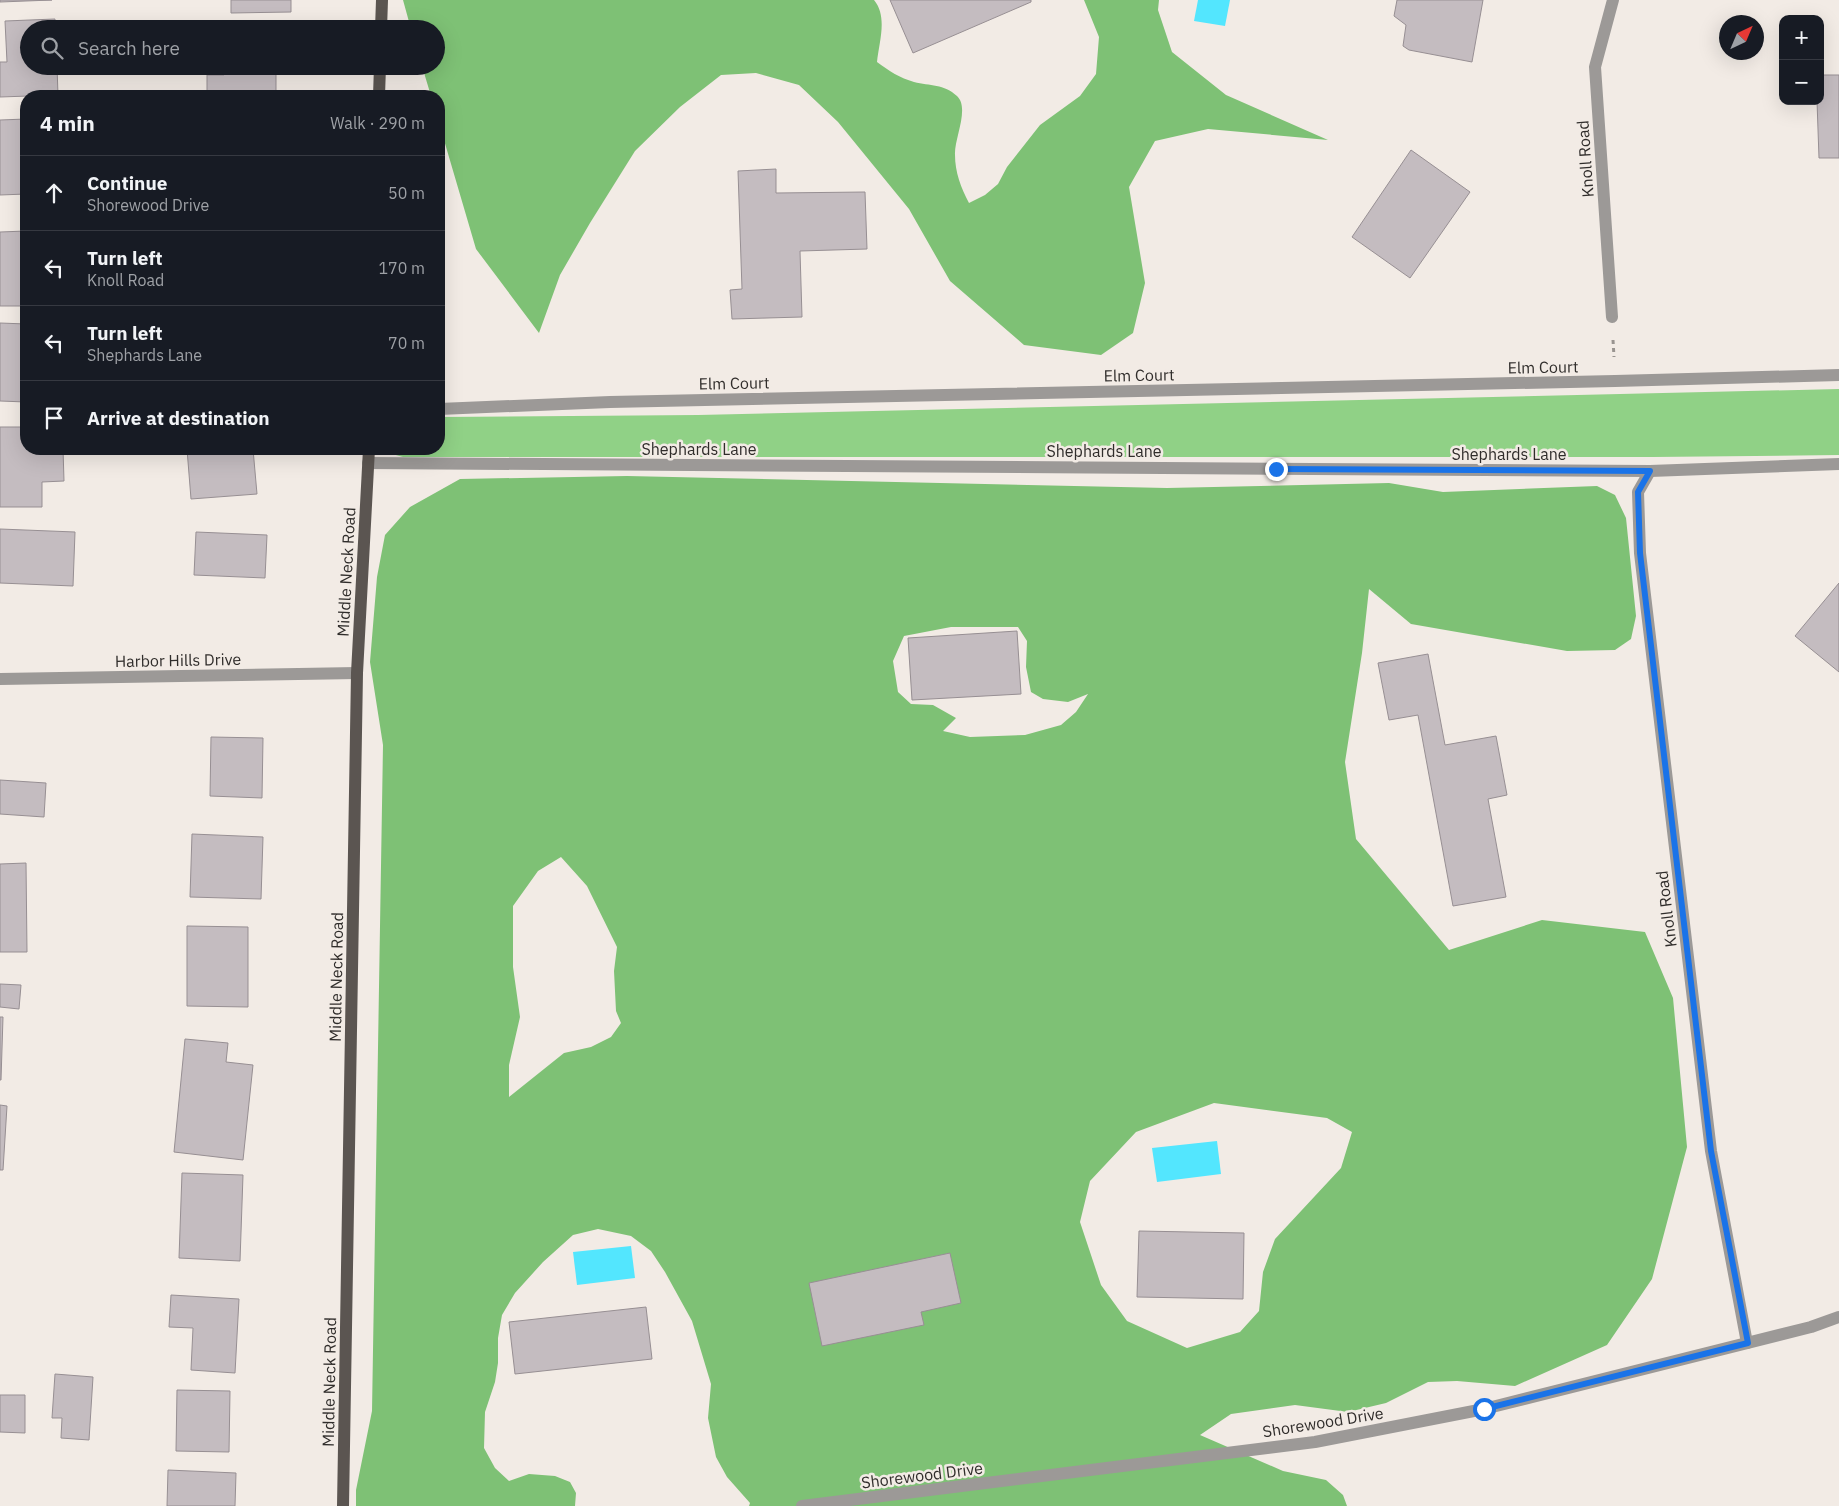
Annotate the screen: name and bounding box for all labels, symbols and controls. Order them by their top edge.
north arrow [1719,15,1764,60]
map controls [1779,15,1824,105]
button: + [1779,15,1824,60]
search box [20,20,445,75]
icon: search [38,34,66,62]
text: Search here [78,36,180,60]
button: − [1779,60,1824,105]
text: 4 min [40,109,95,137]
text: Walk · 290 m [330,113,425,133]
street label: Knoll Road [1572,120,1598,198]
text: Continue [87,171,167,195]
icon: ahead [40,179,68,207]
text: 50 m [388,183,425,203]
text: Shorewood Drive [87,195,209,215]
text: Turn left [87,246,163,270]
icon: left [40,254,68,282]
text: 170 m [378,258,425,278]
text: Knoll Road [87,270,164,290]
text: Turn left [87,321,163,345]
icon: left [40,329,68,357]
text: 70 m [388,333,425,353]
text: Shephards Lane [87,345,202,365]
street label: Elm Court [1507,356,1579,378]
street label: Elm Court [1103,364,1175,386]
street label: Elm Court [698,372,770,394]
icon: arrive [40,404,68,432]
text: Arrive at destination [87,406,270,430]
street label: Shephards Lane [641,439,757,459]
street label: Shephards Lane [1046,441,1162,461]
street label: Shephards Lane [1451,444,1567,464]
route end [1265,458,1288,481]
street label: Middle Neck Road [333,507,359,637]
street label: Harbor Hills Drive [115,649,242,671]
street label: Knoll Road [1651,869,1681,949]
street label: Middle Neck Road [325,912,347,1042]
street label: Middle Neck Road [318,1317,340,1447]
route start [1473,1398,1496,1421]
street label: Shorewood Drive [1261,1403,1385,1441]
street label: Shorewood Drive [860,1458,984,1492]

